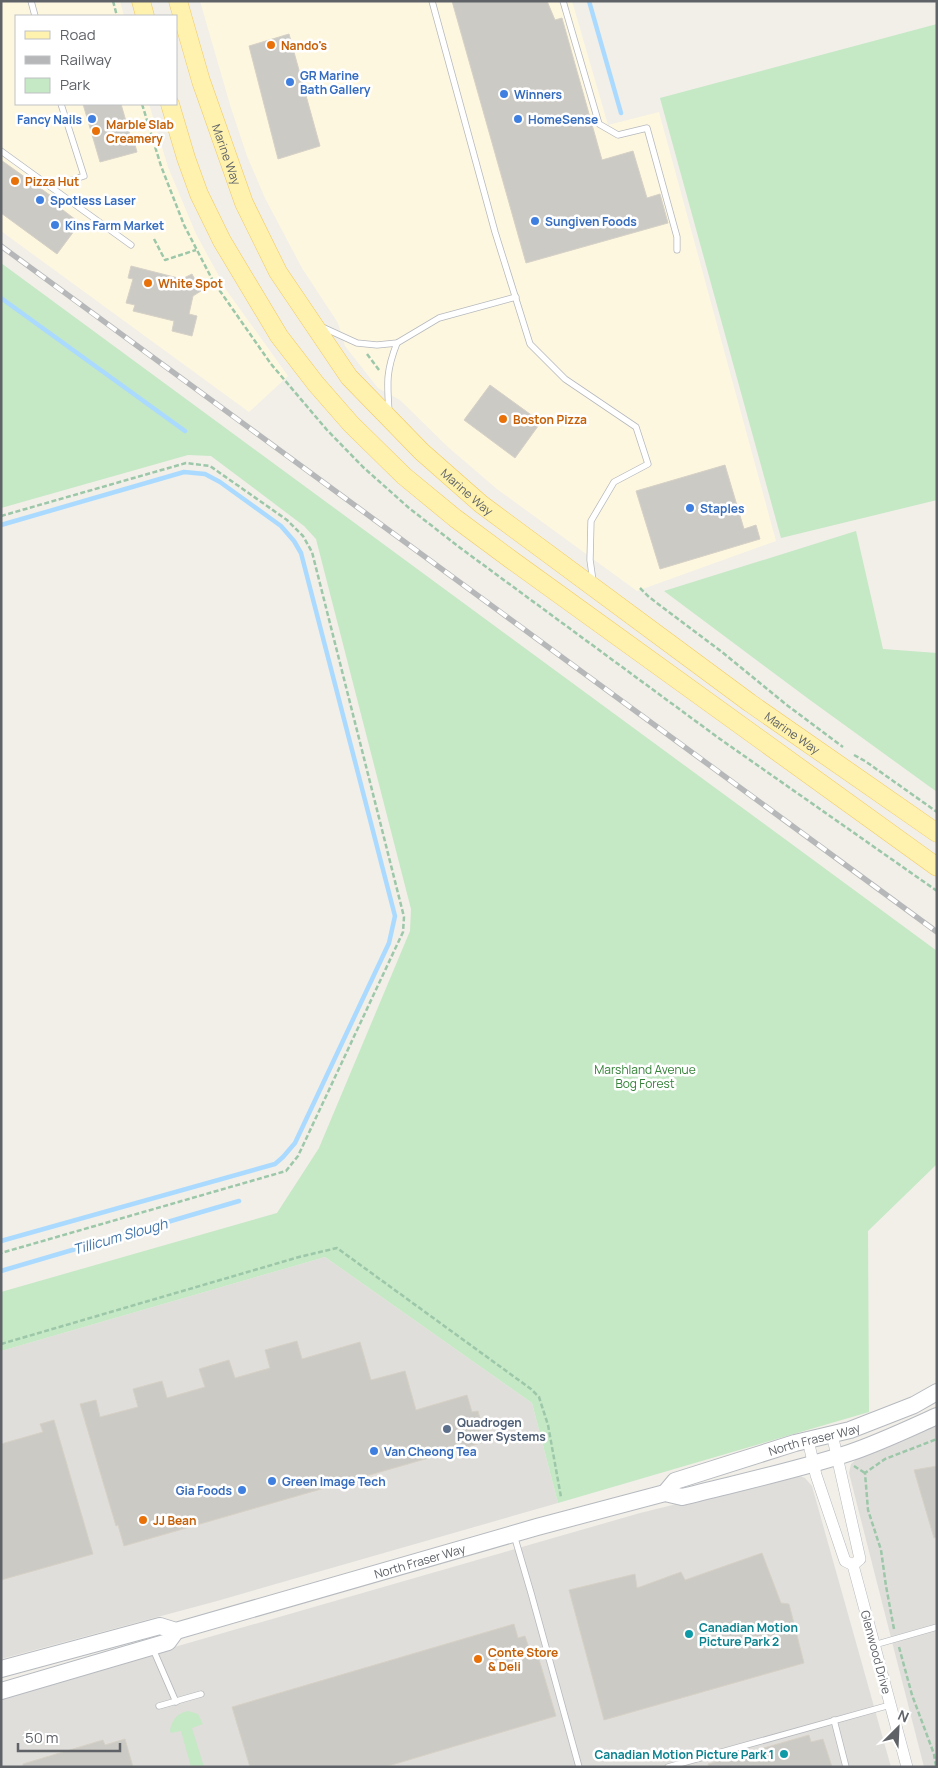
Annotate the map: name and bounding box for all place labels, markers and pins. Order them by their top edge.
place label: Nando's [281,37,328,54]
marker: Nando's [265,39,277,51]
place label: GR Marine Bath Gallery [300,67,371,98]
marker: GR Marine Bath Gallery [284,76,296,88]
place label: Winners [514,86,563,103]
marker: Winners [498,88,510,100]
place label: Fancy Nails [17,111,82,128]
place label: HomeSense [528,111,598,128]
marker: Fancy Nails [86,113,98,125]
marker: HomeSense [512,113,524,125]
place label: Marble Slab Creamery [106,116,174,147]
marker: Marble Slab Creamery [90,125,102,137]
place label: Pizza Hut [25,173,79,190]
marker: Pizza Hut [9,175,21,187]
place label: Spotless Laser [50,192,136,209]
marker: Spotless Laser [34,194,46,206]
place label: Sungiven Foods [545,213,637,230]
marker: Sungiven Foods [529,215,541,227]
place label: Kins Farm Market [65,217,164,234]
marker: Kins Farm Market [49,219,61,231]
place label: White Spot [158,275,223,292]
marker: White Spot [142,277,154,289]
place label: Boston Pizza [513,411,587,428]
marker: Boston Pizza [497,413,509,425]
place label: Staples [700,500,745,517]
marker: Staples [684,502,696,514]
place label: Quadrogen Power Systems [457,1414,546,1445]
marker: Quadrogen Power Systems [441,1423,453,1435]
place label: Van Cheong Tea [384,1443,477,1460]
marker: Van Cheong Tea [368,1445,380,1457]
place label: Green Image Tech [282,1473,386,1490]
marker: Green Image Tech [266,1475,278,1487]
place label: Gia Foods [176,1482,232,1499]
marker: Gia Foods [236,1484,248,1496]
place label: JJ Bean [153,1512,197,1529]
marker: JJ Bean [137,1514,149,1526]
place label: Canadian Motion Picture Park 2 [699,1619,798,1650]
marker: Canadian Motion Picture Park 2 [683,1628,695,1640]
place label: Conte Store & Deli [488,1644,558,1675]
marker: Conte Store & Deli [472,1653,484,1665]
place label: Canadian Motion Picture Park 1 [594,1746,774,1763]
marker: Canadian Motion Picture Park 1 [778,1748,790,1760]

